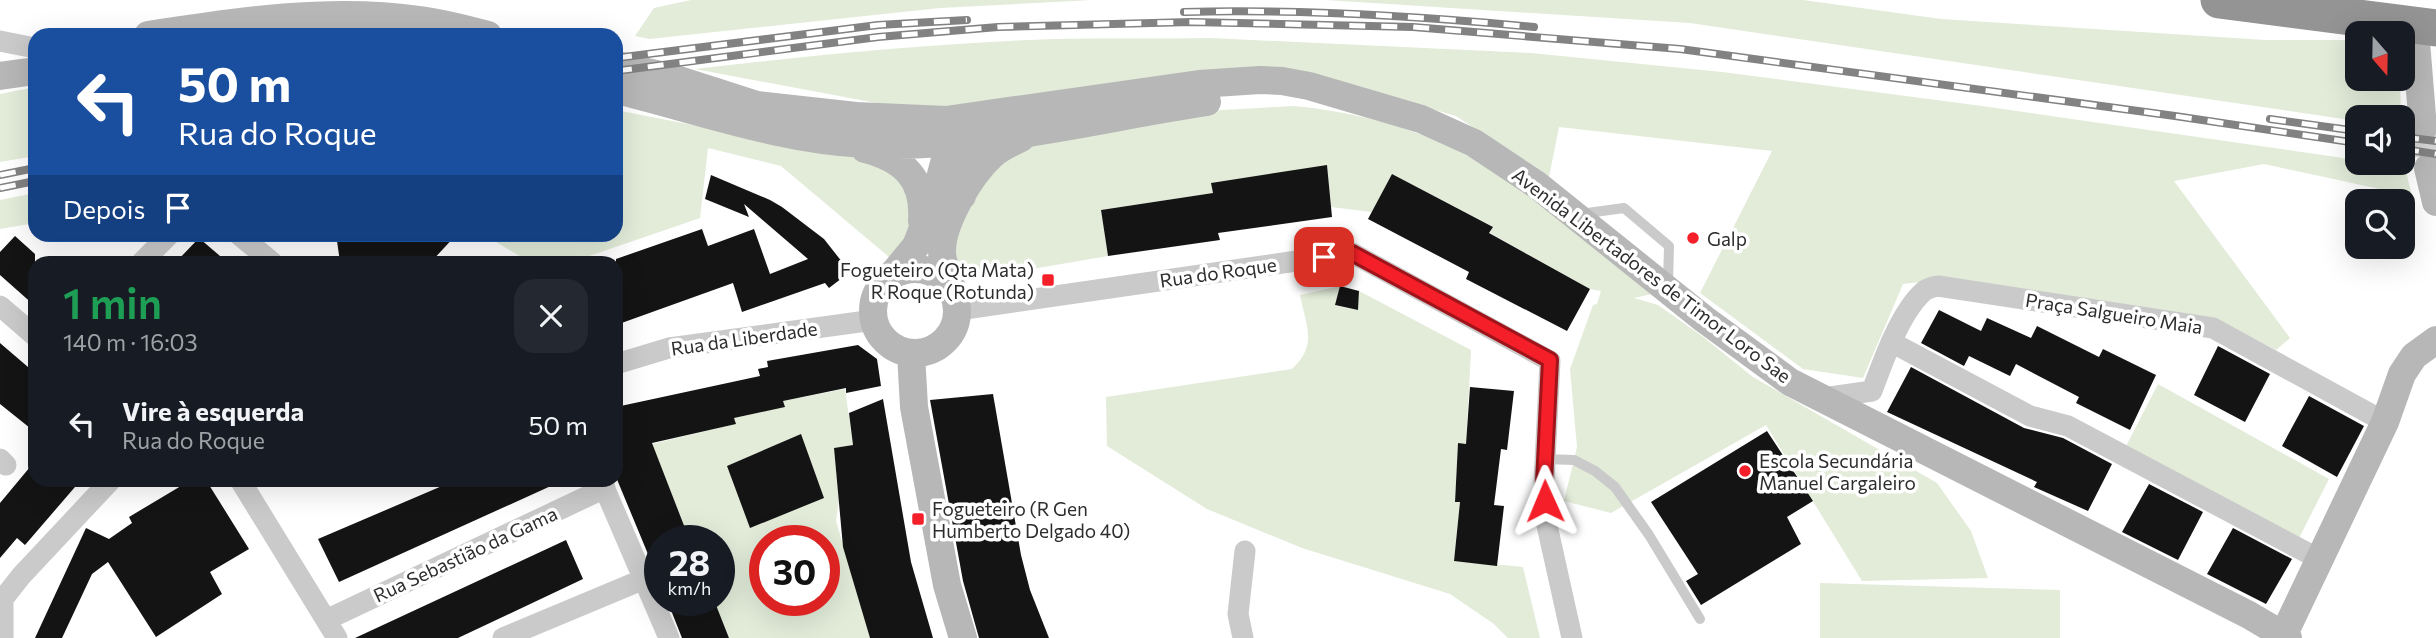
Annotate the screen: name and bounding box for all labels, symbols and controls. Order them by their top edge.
north arrow [2345,21,2415,91]
map controls [2345,21,2415,259]
text: 50 m [178,52,291,112]
icon: left [63,56,154,147]
button: sound [2345,105,2415,175]
text: Rua do Roque [178,112,377,152]
street label: Avenida Libertadores de Timor Loro Sae [1508,163,1796,387]
icon: arrive [159,189,197,227]
button: search [2345,189,2415,259]
text: Depois [63,193,145,224]
pin [1294,227,1354,287]
place label: Galp [1707,227,1747,250]
marker: Galp [1685,230,1701,246]
icon: arrive [1305,238,1343,276]
street label: Rua do Roque [1158,252,1278,292]
place label: Fogueteiro (Qta Mata) R Roque (Rotunda) [840,258,1034,303]
marker: Fogueteiro (Qta Mata) R Roque (Rotunda) [1040,272,1056,288]
text: 1 min [63,276,162,328]
button: close [514,279,588,353]
street label: Praça Salgueiro Maia [2024,288,2204,338]
street label: Rua da Liberdade [669,316,819,360]
text: 140 m · 16:03 [63,328,198,356]
text: Vire à esquerda [122,395,304,426]
icon: left [63,405,101,443]
text: 50 m [528,409,588,440]
text: Rua do Roque [122,426,265,454]
place label: Escola Secundária Manuel Cargaleiro [1759,449,1916,494]
marker: Escola Secundária Manuel Cargaleiro [1737,463,1753,479]
position arrow [1508,464,1582,538]
place label: Fogueteiro (R Gen Humberto Delgado 40) [932,497,1130,542]
street label: Rua Sebastião da Gama [369,501,561,607]
marker: Fogueteiro (R Gen Humberto Delgado 40) [910,511,926,527]
speed limit sign: 30 [749,525,840,616]
text: 28 [669,540,710,583]
text: km/h [668,577,711,599]

